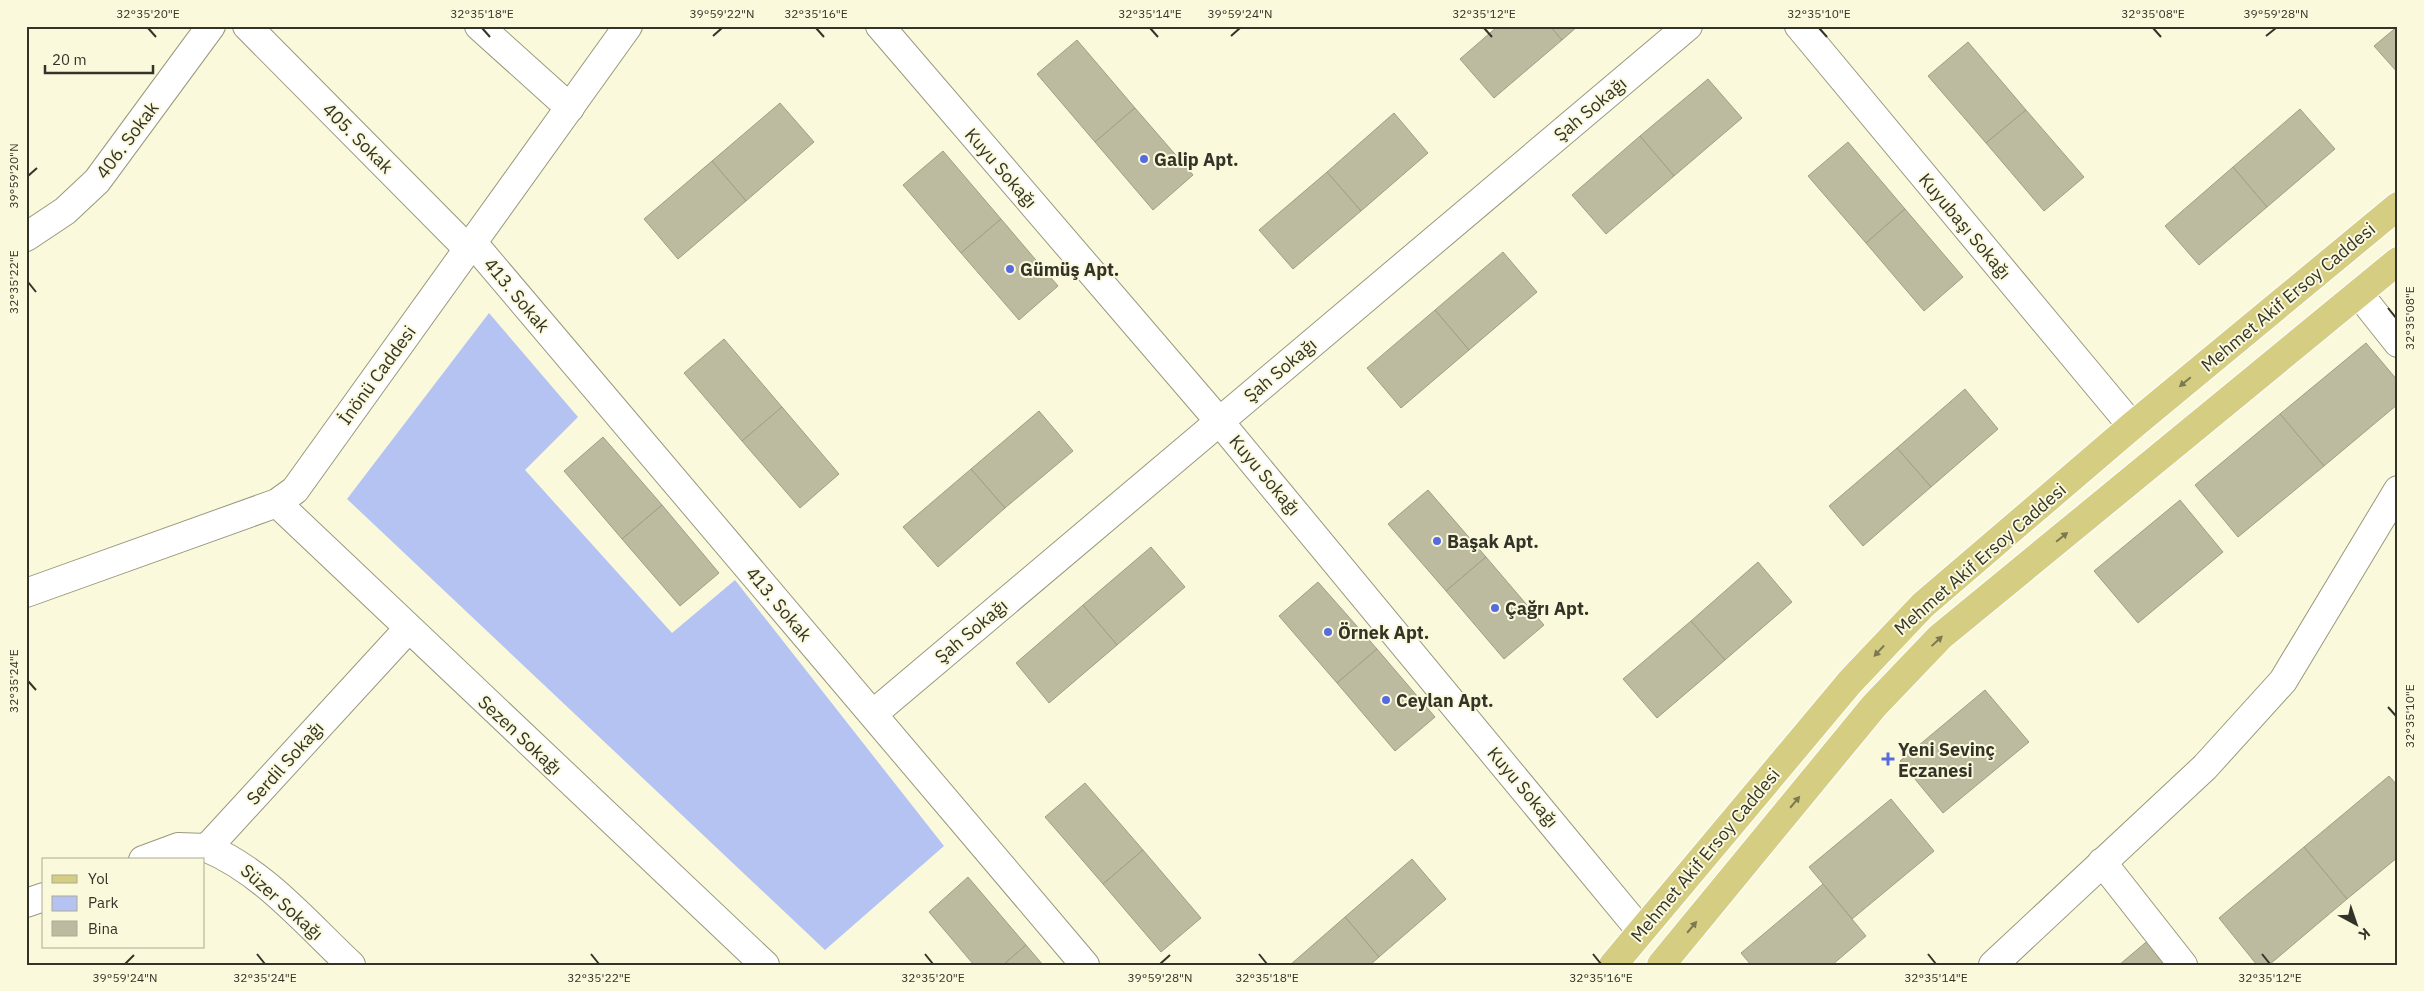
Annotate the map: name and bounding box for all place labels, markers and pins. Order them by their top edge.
place label: Galip Apt. [1154,148,1239,171]
marker: Galip Apt. [1138,153,1150,165]
place label: Gümüş Apt. [1020,258,1119,281]
marker: Gümüş Apt. [1004,263,1016,275]
place label: Başak Apt. [1447,530,1539,553]
marker: Başak Apt. [1431,535,1443,547]
place label: Çağrı Apt. [1505,597,1589,620]
marker: Çağrı Apt. [1489,602,1501,614]
place label: Örnek Apt. [1338,621,1429,644]
marker: Örnek Apt. [1322,626,1334,638]
place label: Ceylan Apt. [1396,689,1494,712]
marker: Ceylan Apt. [1380,694,1392,706]
place label: Yeni Sevinç Eczanesi [1898,738,1995,782]
marker: Yeni Sevinç Eczanesi [1882,753,1894,765]

